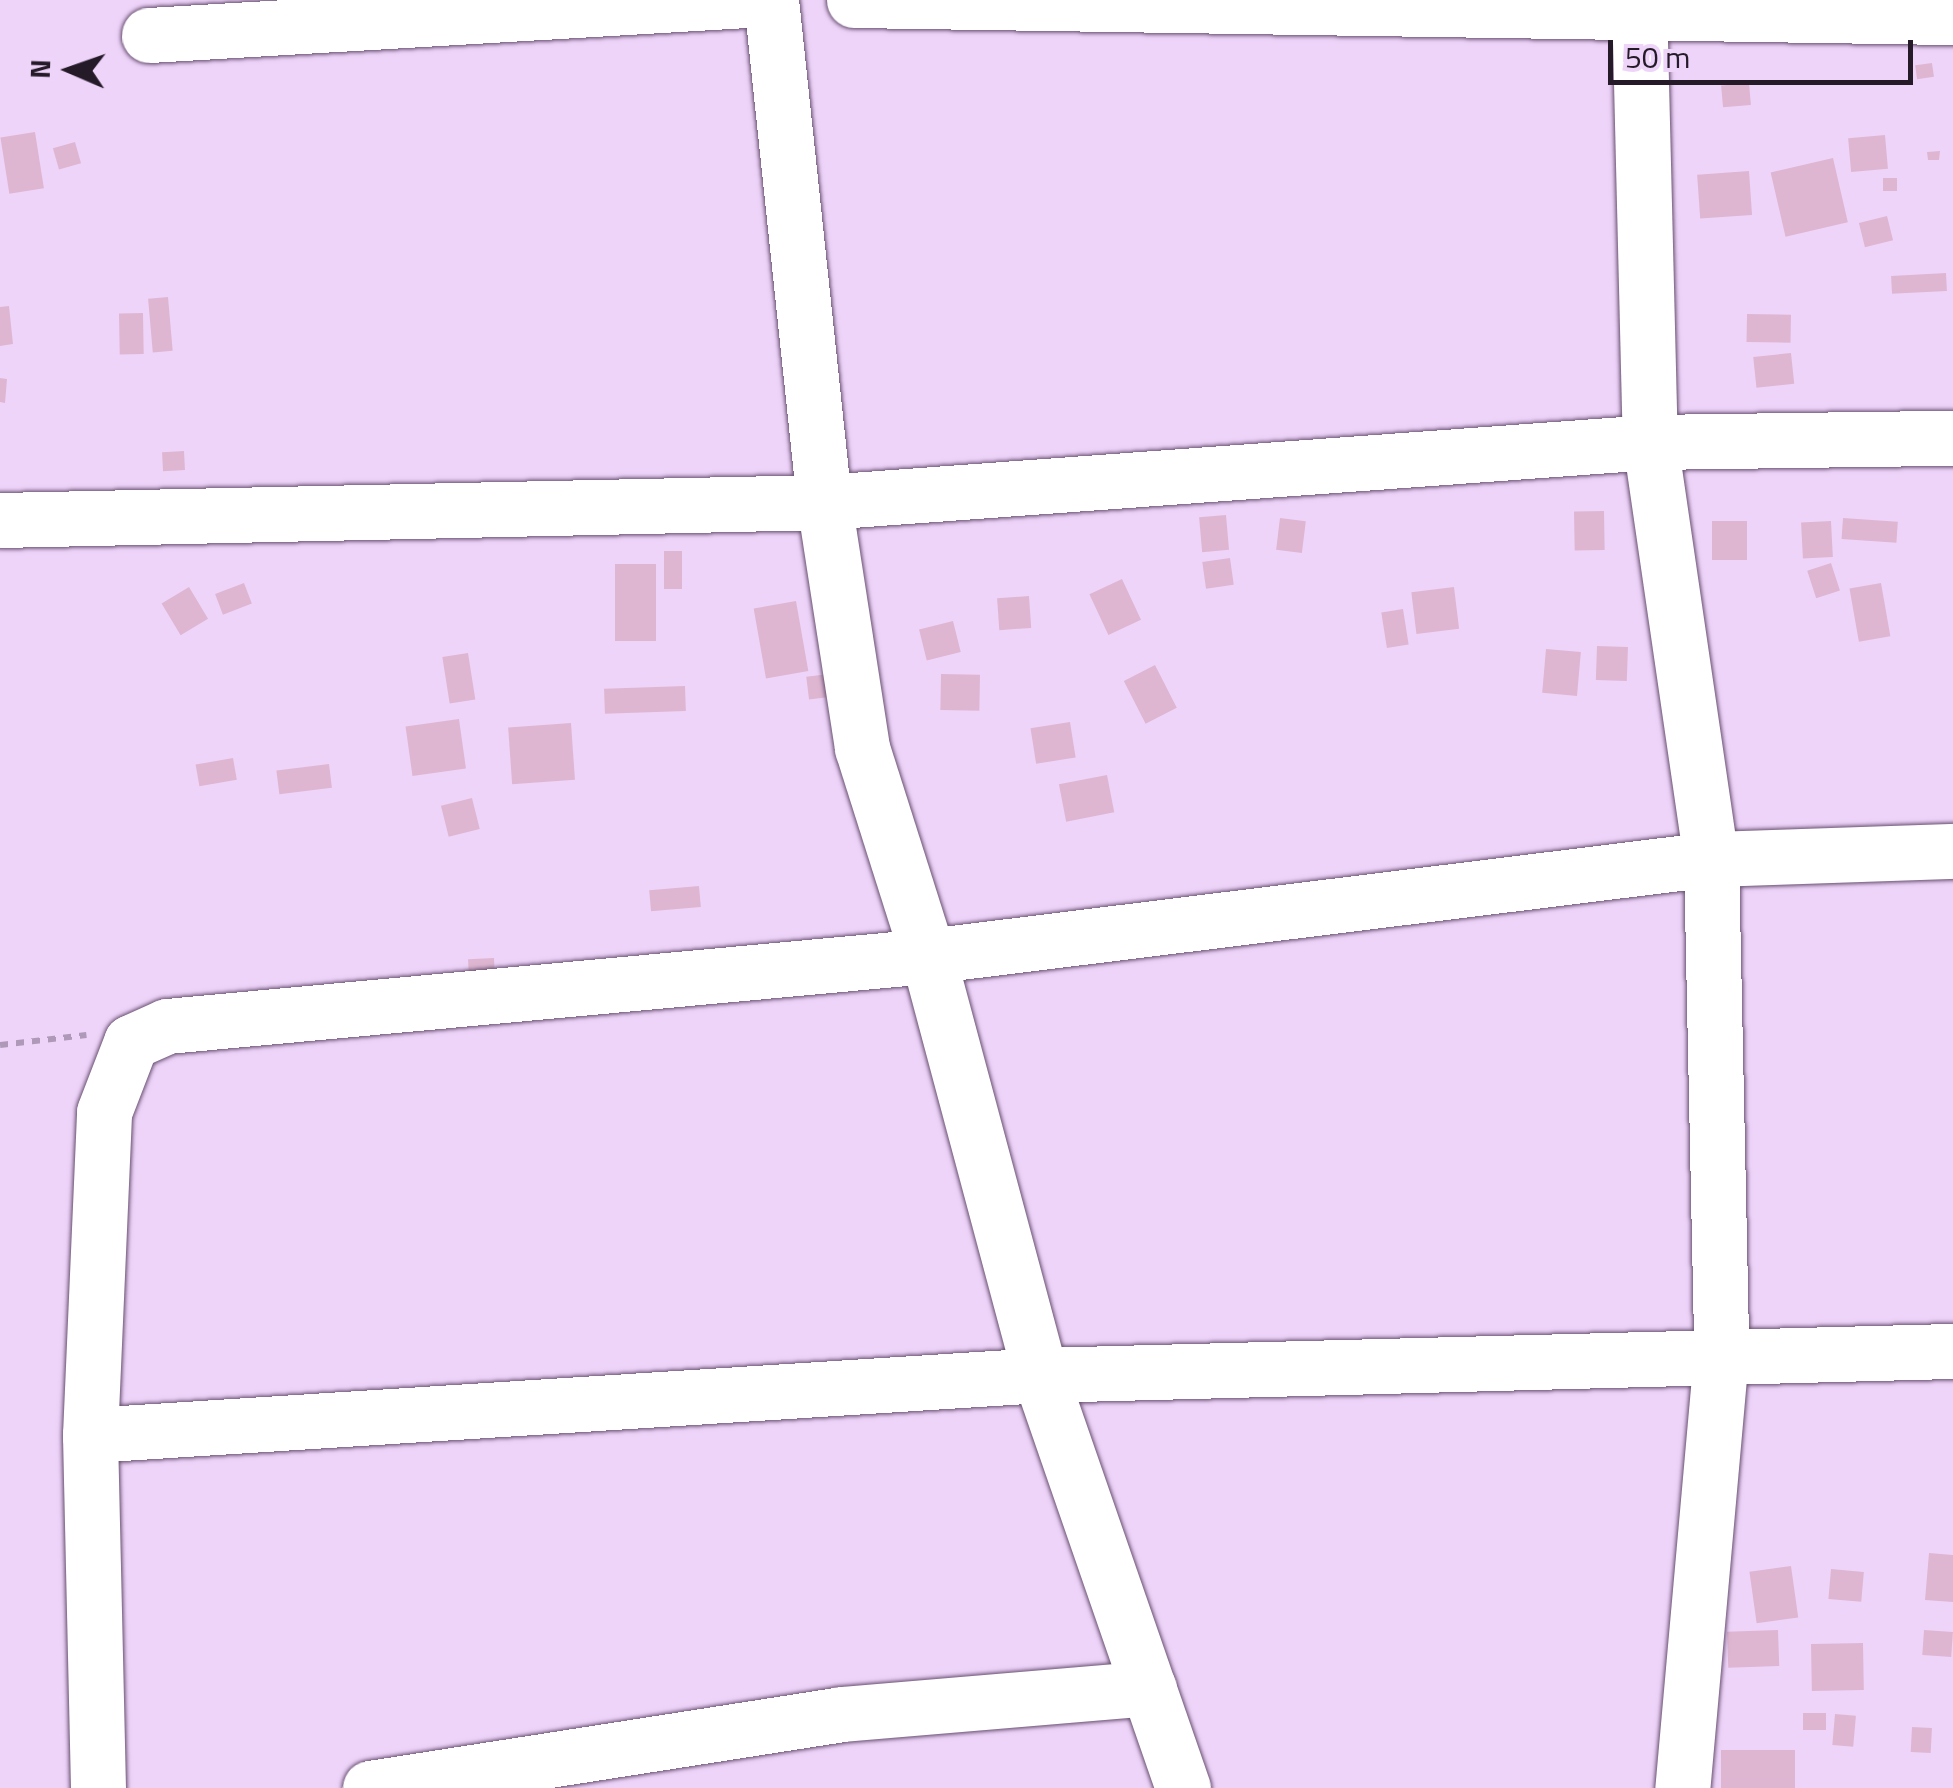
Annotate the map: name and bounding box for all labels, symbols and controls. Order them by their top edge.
north arrow [20,20,120,120]
scale bar [1613,20,1918,82]
text: 50 m [1625,34,1690,80]
text: N [18,58,61,79]

